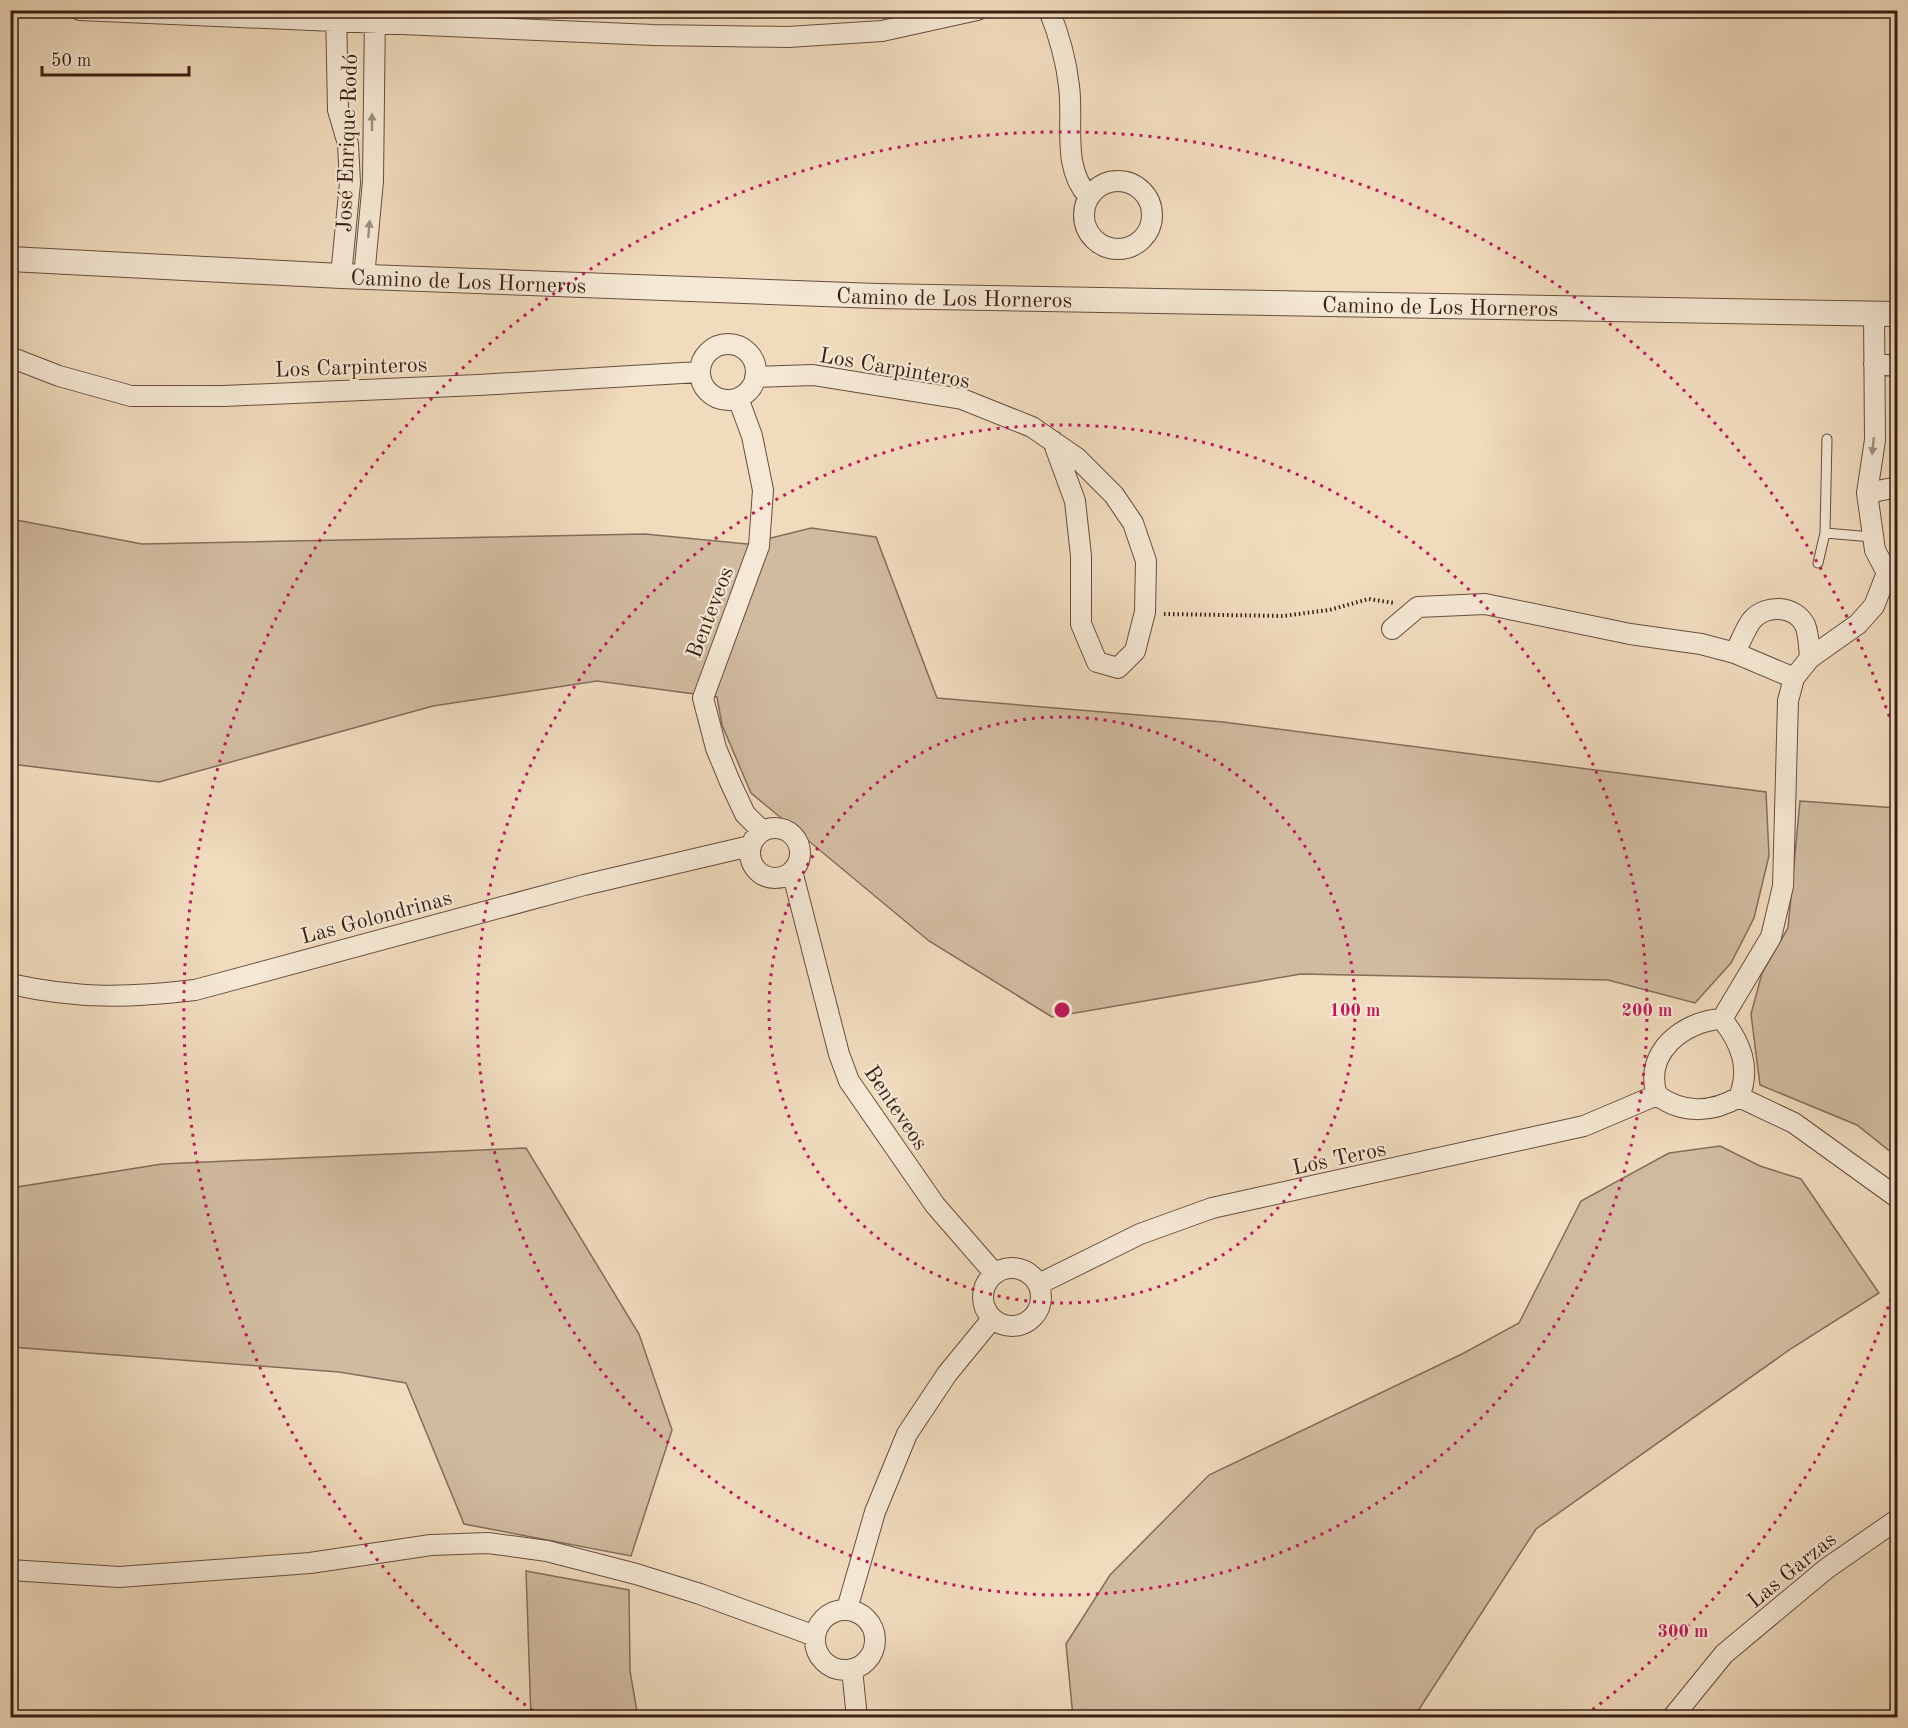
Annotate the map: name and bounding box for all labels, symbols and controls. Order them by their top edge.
scale bar [42,39,189,77]
text: 50 m [51,52,91,70]
street label: José Enrique Rodó [334,53,362,233]
one-way arrow [367,113,377,132]
one-way arrow [364,219,373,238]
street label: Camino de Los Horneros [350,267,587,298]
street label: Camino de Los Horneros [836,285,1072,312]
street label: Camino de Los Horneros [1322,295,1558,321]
street label: Los Carpinteros [818,345,972,393]
street label: Los Carpinteros [274,354,428,382]
one-way arrow [1869,437,1878,456]
street label: Benteveos [683,564,738,662]
street label: Las Golondrinas [299,887,454,949]
centre of rings [1052,1000,1072,1020]
text: 100 m [1330,1002,1380,1020]
text: 200 m [1622,1002,1672,1020]
street label: Benteveos [859,1062,931,1154]
street label: Los Teros [1291,1138,1388,1180]
street label: Las Garzas [1744,1528,1841,1613]
text: 300 m [1658,1623,1708,1641]

